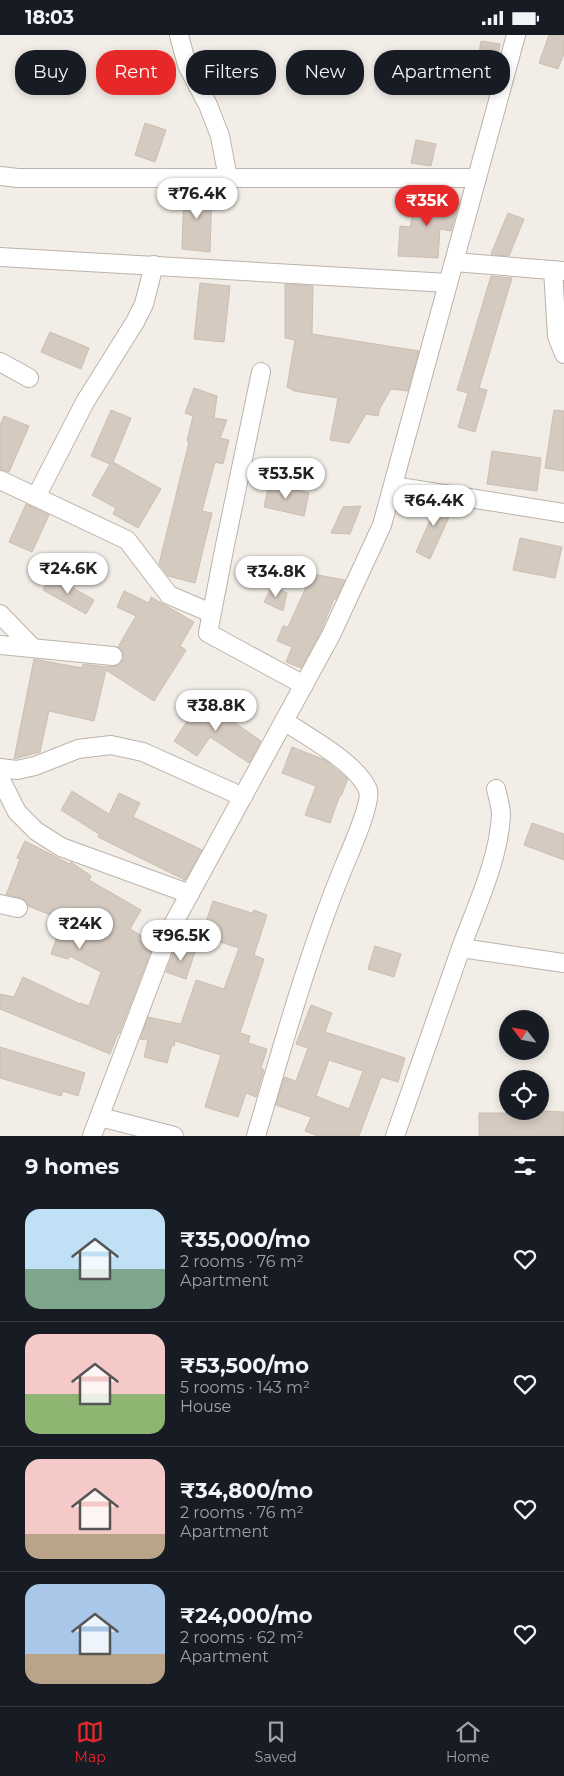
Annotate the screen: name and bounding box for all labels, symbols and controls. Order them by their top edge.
text: 18:03 [25,6,74,29]
chip: Buy [15,50,86,95]
chip: Rent [96,50,176,95]
chip: Filters [186,50,276,95]
chip: New [286,50,364,95]
chip: Apartment [374,50,510,95]
pin: ₹76.4K [156,177,238,220]
text: ₹76.4K [168,184,226,203]
pin: ₹35K [397,185,457,227]
text: ₹35K [406,191,448,210]
pin: ₹53.5K [245,457,327,500]
text: ₹53.5K [258,464,314,483]
pin: ₹64.4K [393,485,475,527]
text: ₹64.4K [404,491,464,510]
pin: ₹24.6K [27,553,109,595]
pin: ₹34.8K [235,555,317,598]
text: ₹24.6K [39,559,97,578]
text: ₹34.8K [246,562,306,581]
pin: ₹38.8K [175,689,257,732]
text: ₹38.8K [187,696,245,715]
pin: ₹24K [50,907,110,950]
text: ₹24K [58,914,102,933]
pin: ₹96.5K [140,919,222,962]
text: ₹96.5K [152,926,210,945]
north arrow [499,1010,549,1060]
map controls [499,1010,549,1120]
button: locate [499,1070,549,1120]
icon: filters [511,1152,539,1180]
text: 9 homes [25,1154,119,1179]
text: ₹35,000/mo [180,1227,310,1252]
icon: home [65,1229,125,1289]
icon: heart [511,1245,539,1273]
text: 2 rooms · 76 m² [180,1252,304,1271]
text: Apartment [180,1271,269,1290]
text: ₹53,500/mo [180,1353,309,1378]
icon: home [65,1354,125,1414]
icon: heart [511,1370,539,1398]
text: 5 rooms · 143 m² [180,1378,310,1397]
text: House [180,1397,231,1416]
text: ₹34,800/mo [180,1478,313,1503]
icon: home [65,1479,125,1539]
icon: heart [511,1495,539,1523]
text: 2 rooms · 76 m² [180,1503,304,1522]
text: Apartment [180,1522,269,1541]
text: ₹24,000/mo [180,1603,313,1628]
icon: home [65,1604,125,1664]
icon: heart [511,1620,539,1648]
text: 2 rooms · 62 m² [180,1628,304,1647]
text: Apartment [180,1647,269,1666]
tab: Map [75,1718,106,1766]
tab: Saved [255,1718,297,1766]
tab: Home [446,1718,489,1766]

